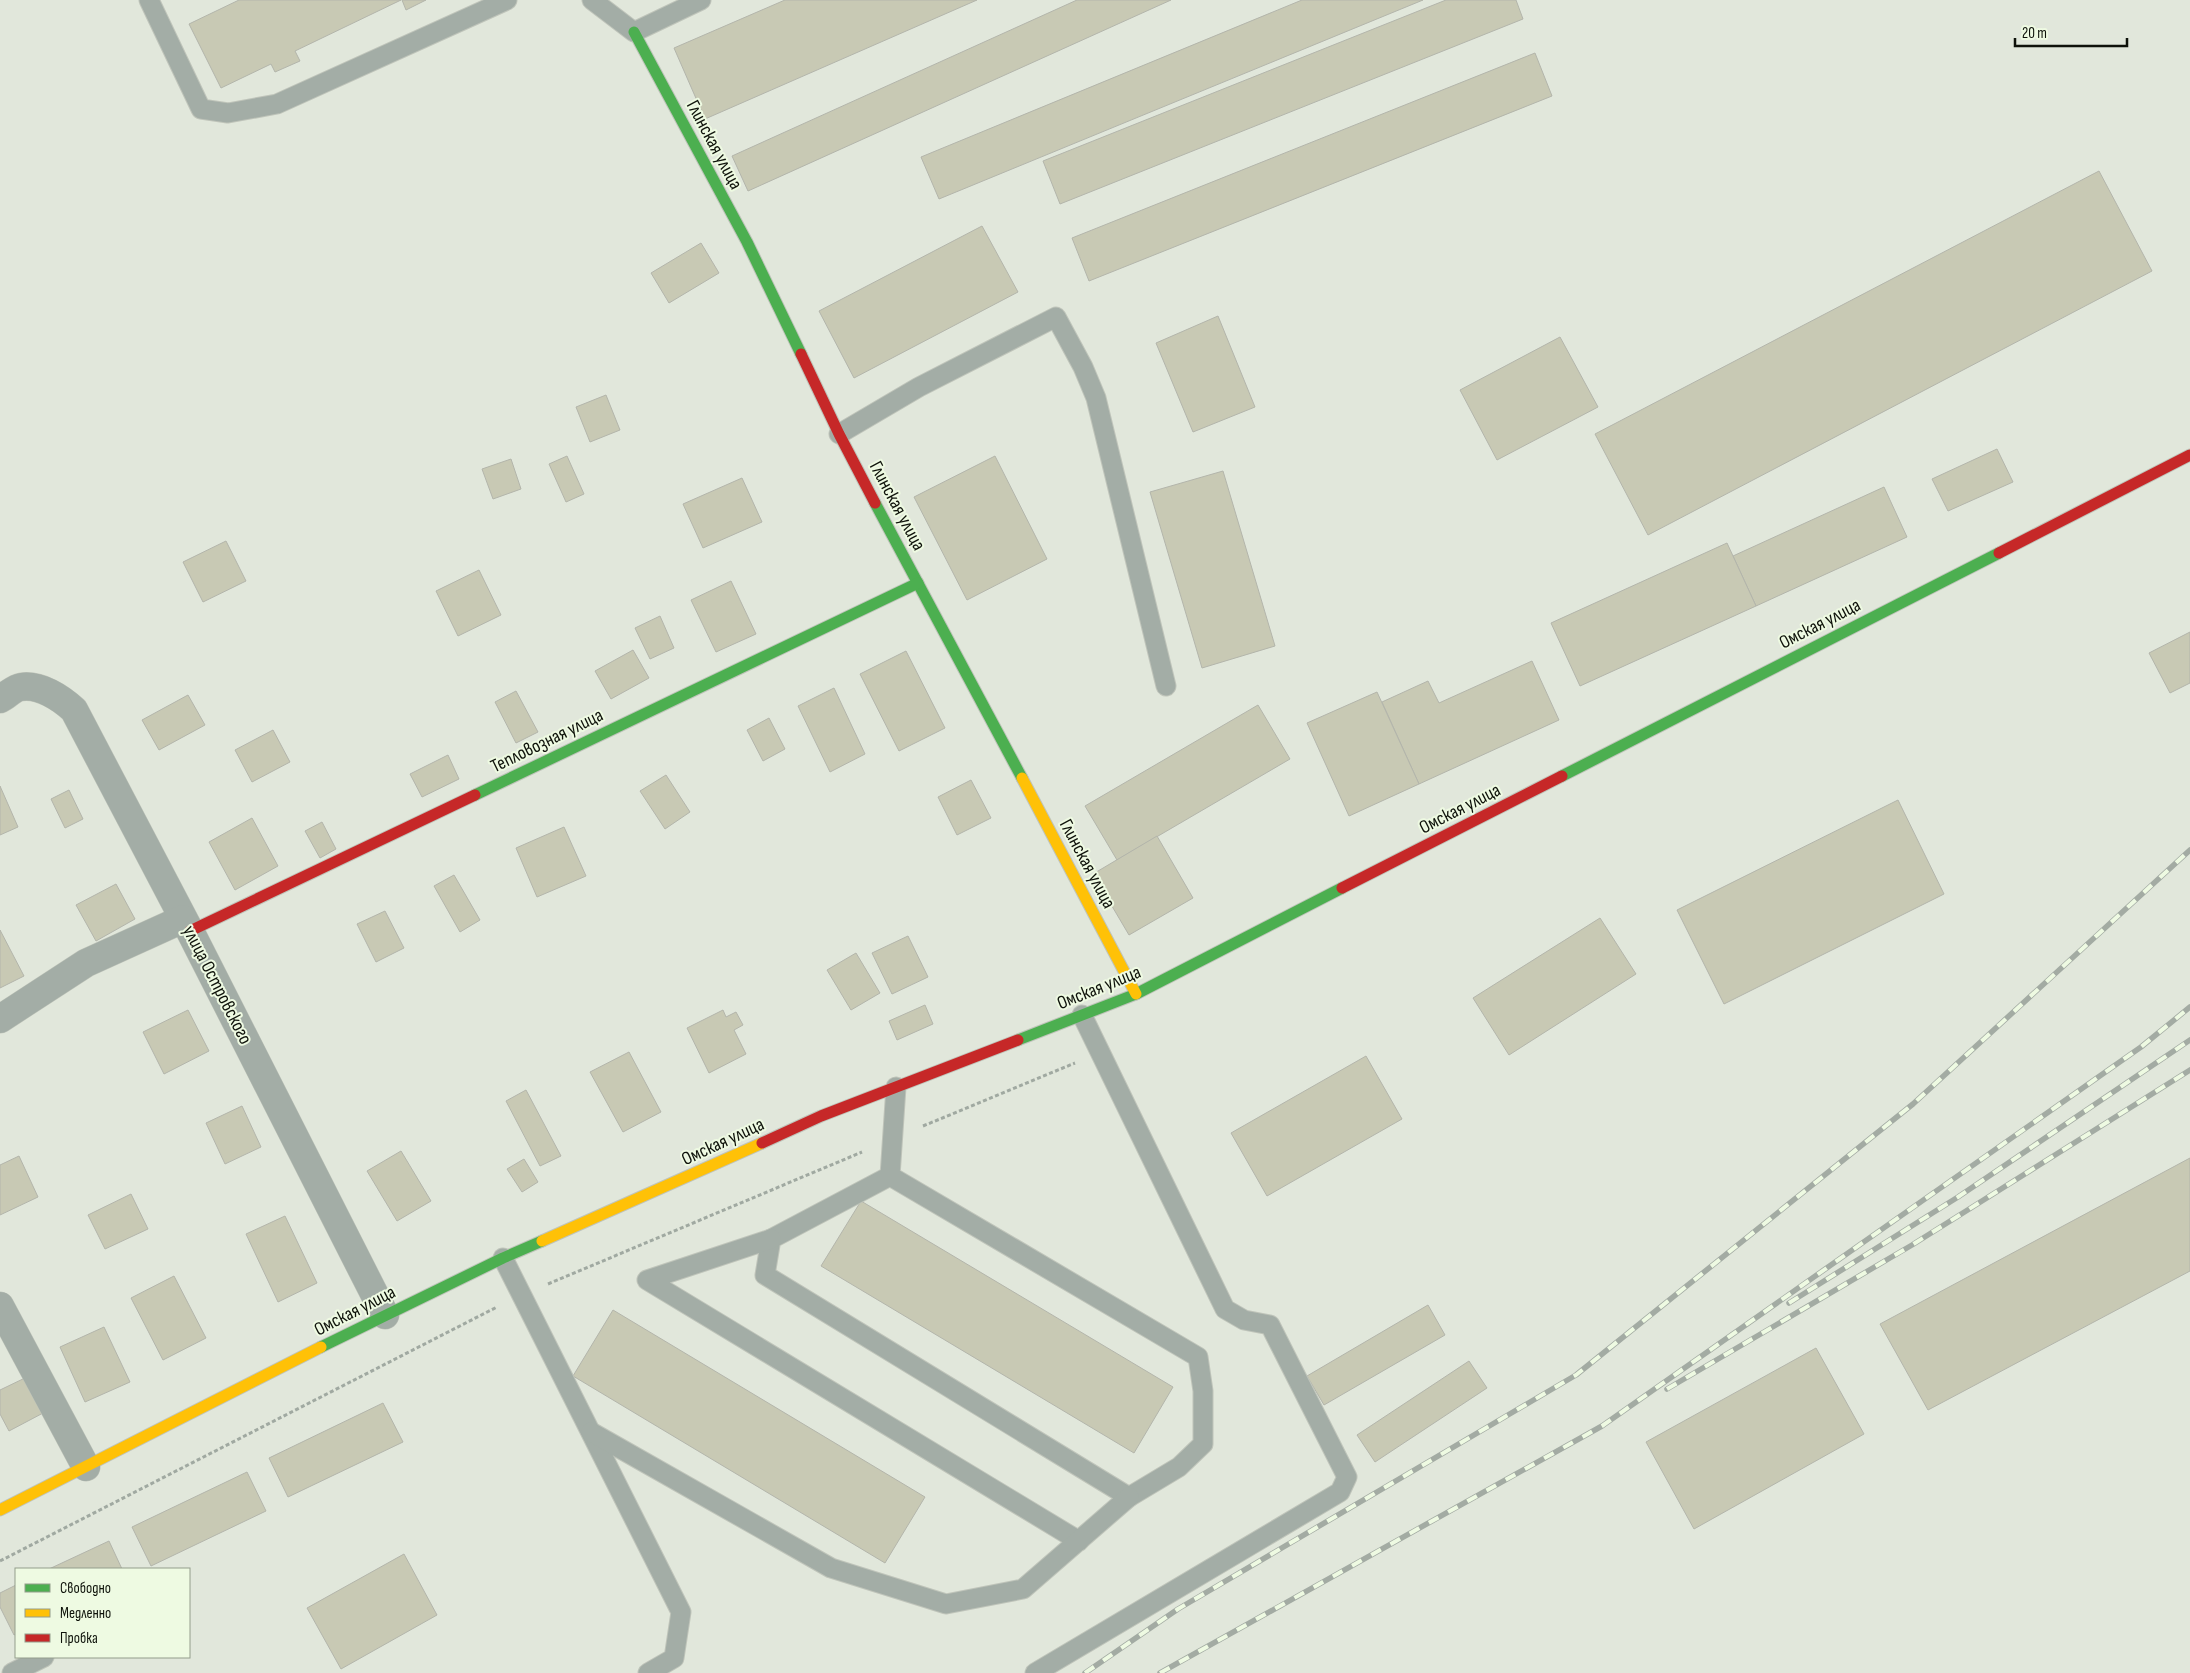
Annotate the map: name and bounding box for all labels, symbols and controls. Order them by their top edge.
scale bar [2015,15,2128,47]
text: 20 m [2022,24,2047,43]
street label: Глинская улица [681,96,747,194]
street label: Глинская улица [864,457,930,555]
street label: Омская улица [1775,594,1865,654]
street label: Тепловозная улица [487,704,607,778]
street label: Омская улица [1415,779,1505,839]
street label: Глинская улица [1054,815,1120,913]
street label: улица Островского [177,922,257,1048]
street label: Омская улица [1054,961,1144,1015]
street label: Омская улица [678,1113,768,1171]
street label: Омская улица [310,1281,400,1341]
legend [15,1568,190,1658]
text: Свободно [60,1579,111,1598]
text: Медленно [60,1604,111,1623]
text: Пробка [60,1629,98,1648]

